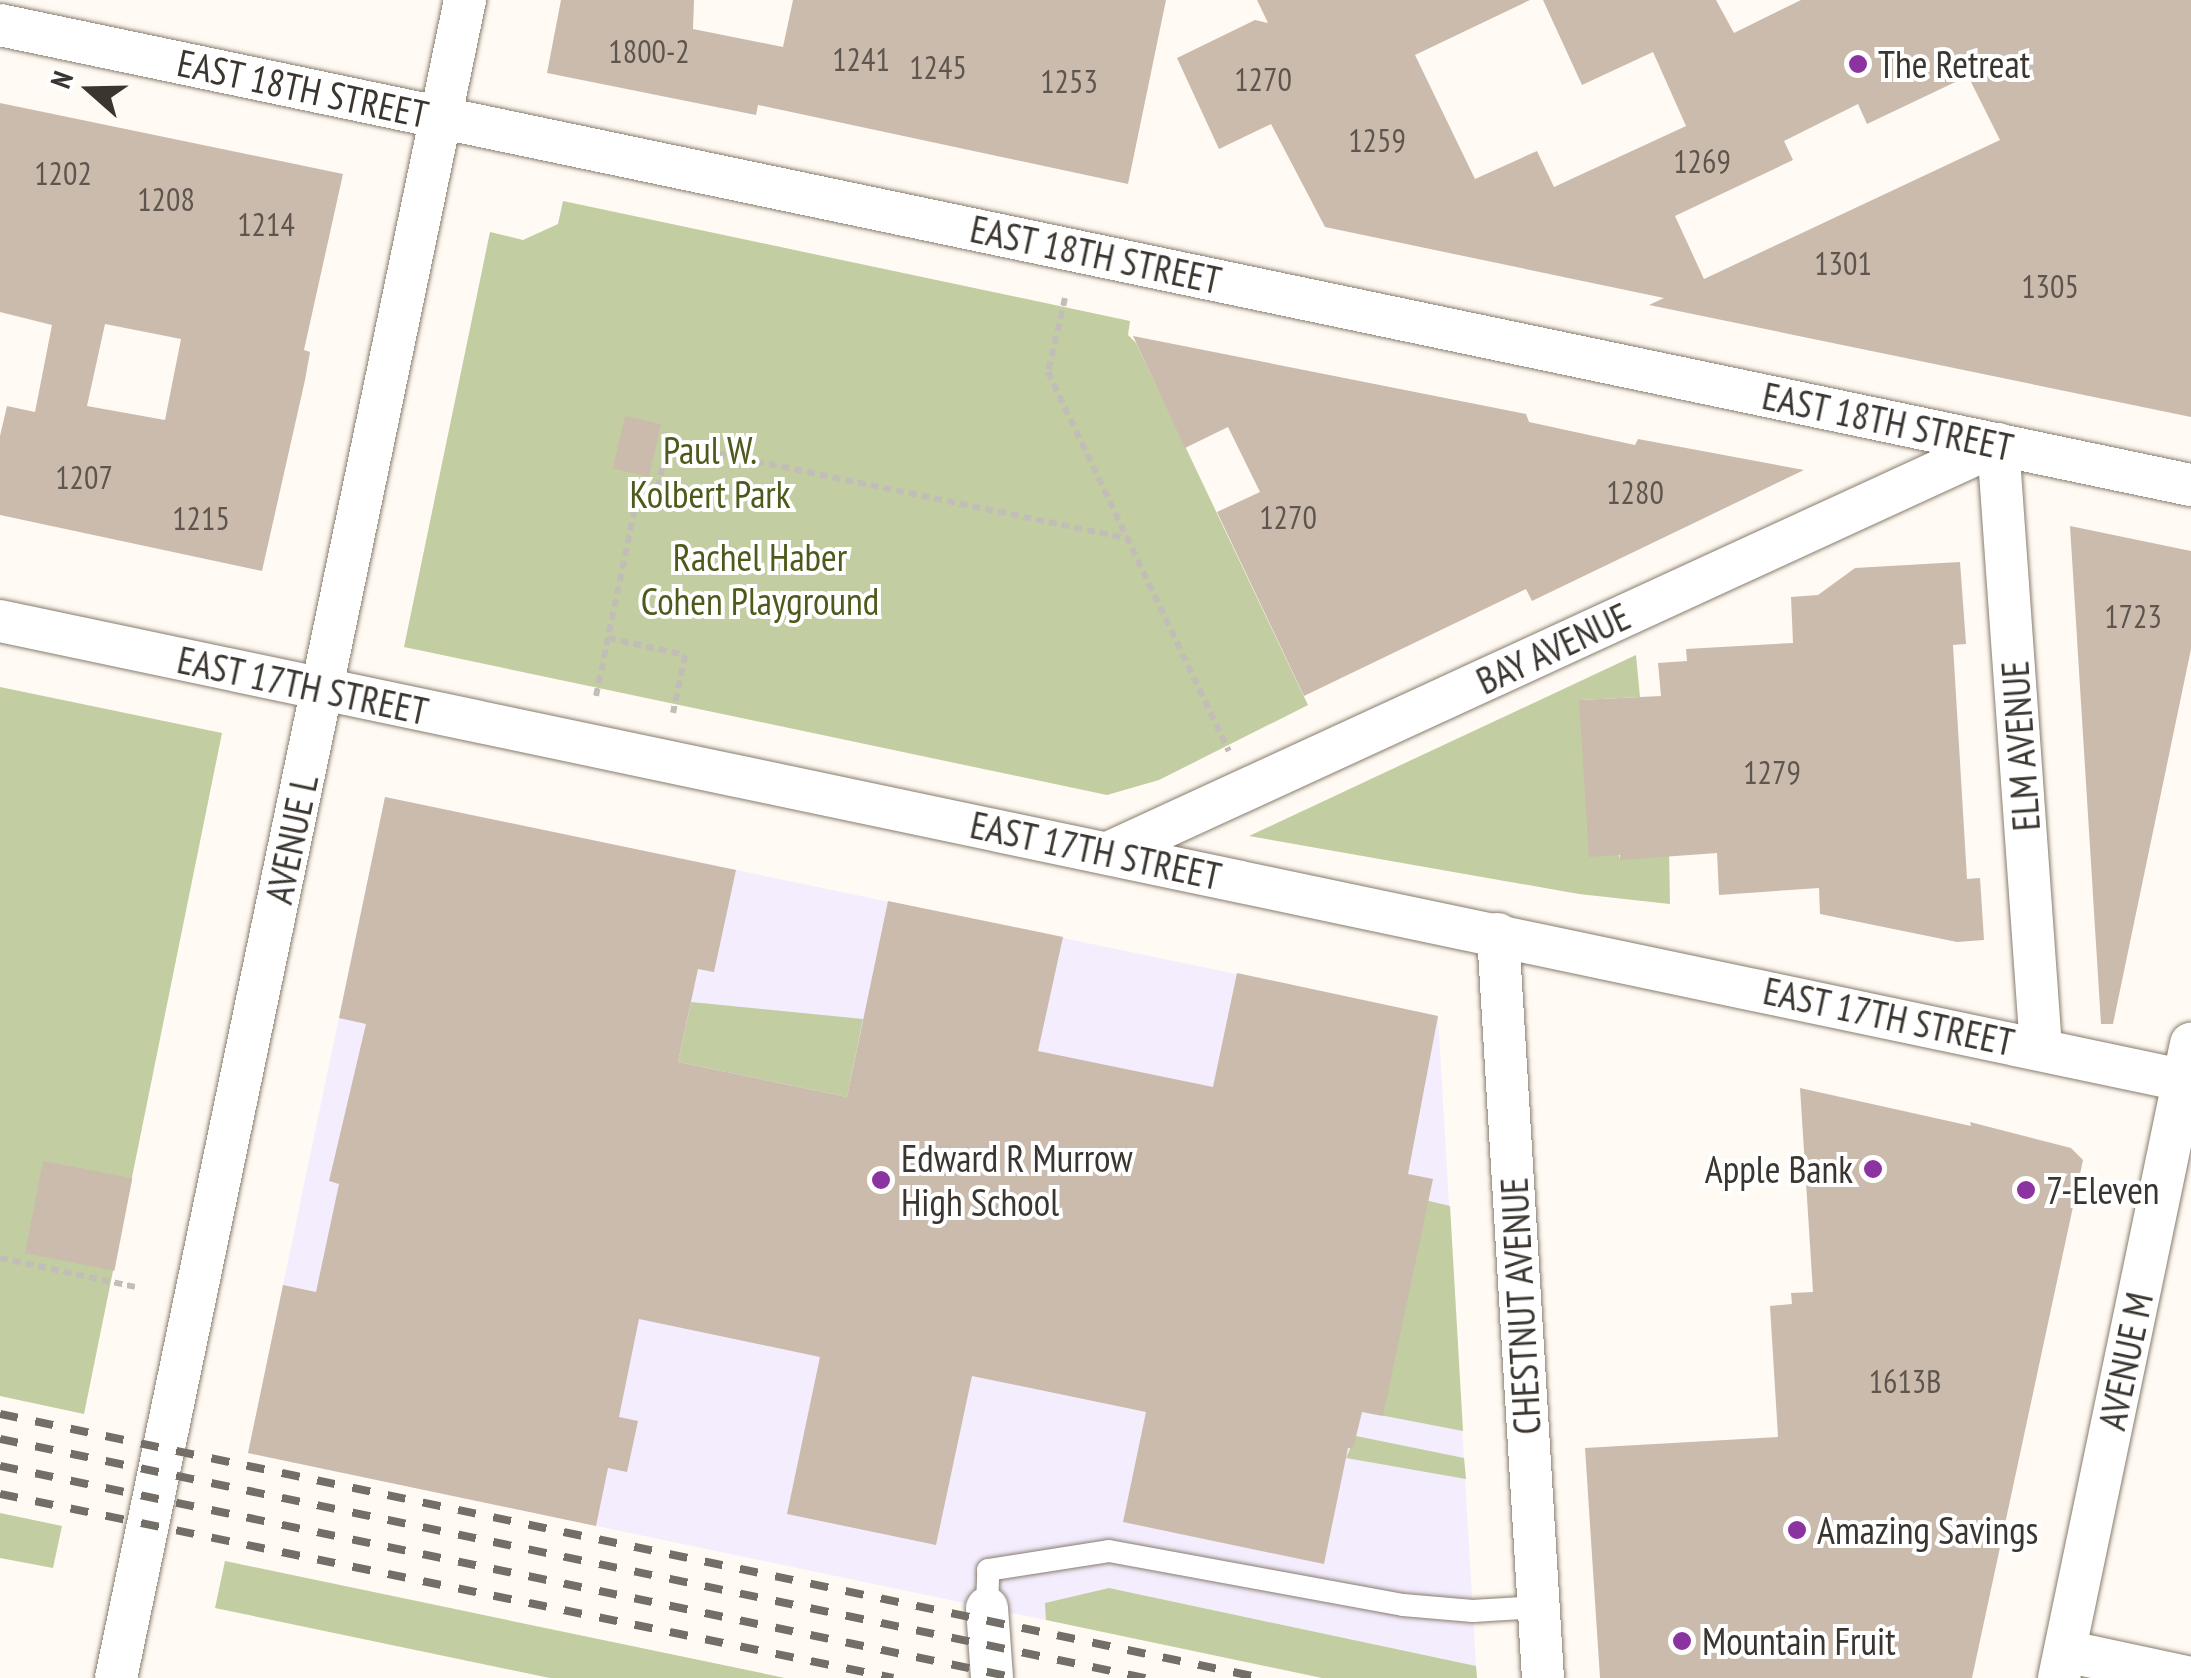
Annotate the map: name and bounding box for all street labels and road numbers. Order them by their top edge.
street label: EAST 18TH STREET [173,39,433,137]
street label: EAST 18TH STREET [966,205,1226,303]
street label: EAST 18TH STREET [1758,372,2018,470]
street label: BAY AVENUE [1468,592,1638,704]
street label: EAST 17TH STREET [173,636,433,734]
street label: ELM AVENUE [1991,659,2049,833]
street label: AVENUE L [255,770,327,908]
street label: EAST 17TH STREET [966,801,1226,899]
street label: EAST 17TH STREET [1759,967,2019,1065]
street label: CHESTNUT AVENUE [1490,1175,1550,1437]
street label: AVENUE M [2088,1288,2162,1434]

